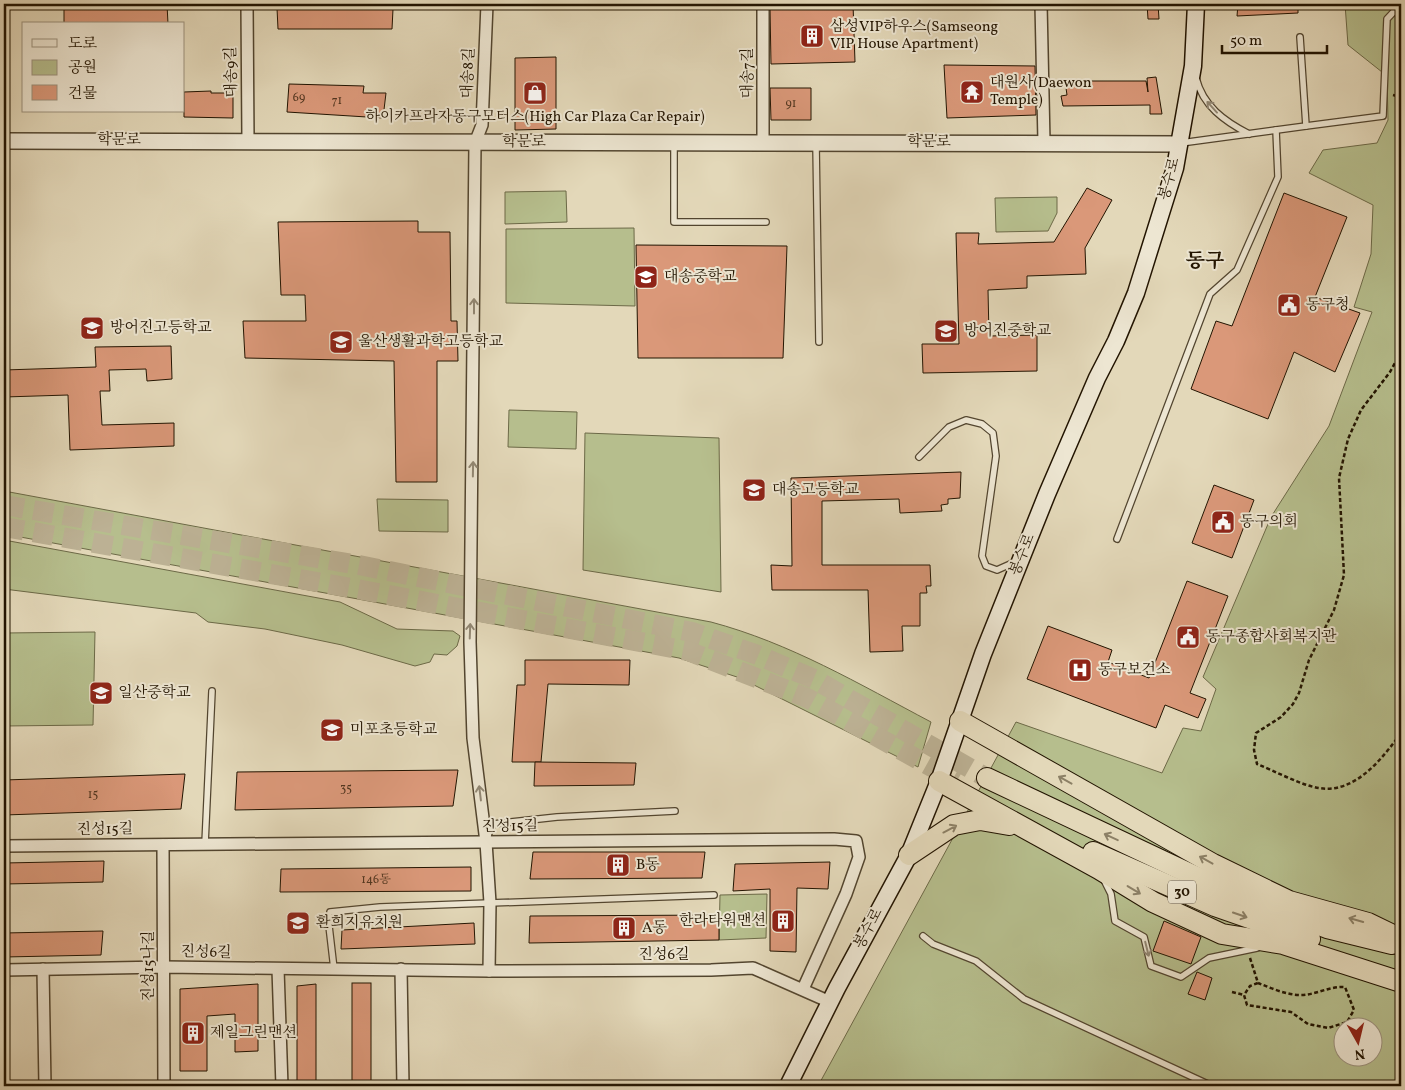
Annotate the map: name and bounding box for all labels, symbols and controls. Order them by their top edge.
place label: 삼성VIP하우스(Samseong VIP House Apartment) [830,17,999,55]
legend [22,22,185,112]
scale bar [1222,22,1328,54]
building icon: 삼성VIP하우스(Samseong VIP House Apartment) [799,23,825,49]
text: 50 m [1230,31,1262,52]
text: 도로 [68,34,97,55]
street label: 대송9길 [221,46,243,98]
street label: 대송8길 [458,47,480,99]
street label: 대송7길 [738,48,759,98]
text: 공원 [68,58,97,79]
place label: 대원사(Daewon Temple) [990,73,1092,111]
temple icon: 대원사(Daewon Temple) [959,79,985,105]
shop icon: 하이카프라자동구모터스(High Car Plaza Car Repair) [522,80,548,106]
text: 건물 [68,84,97,105]
house number: 69 [293,90,305,106]
house number: 71 [332,93,342,109]
house number: 91 [786,96,796,112]
one-way arrow [1206,101,1218,114]
place label: 하이카프라자동구모터스(High Car Plaza Car Repair) [365,107,705,128]
street label: 학문로 [97,130,141,151]
street label: 학문로 [502,132,546,153]
street label: 학문로 [907,132,951,153]
street label: 봉수로 [1154,155,1186,203]
district label: 동구 [1186,248,1224,276]
school or university icon: 대송중학교 [633,264,659,290]
place label: 대송중학교 [664,267,737,288]
public building icon: 동구청 [1276,292,1302,318]
place label: 동구청 [1306,295,1349,316]
one-way arrow [469,299,479,315]
school or university icon: 방어진고등학교 [79,315,105,341]
place label: 방어진고등학교 [110,318,212,339]
school or university icon: 방어진중학교 [933,318,959,344]
place label: 방어진중학교 [964,321,1051,342]
school or university icon: 울산생활과학고등학교 [328,329,354,355]
place label: 울산생활과학고등학교 [358,332,503,353]
one-way arrow [468,461,478,478]
school or university icon: 대송고등학교 [741,477,767,503]
place label: 대송고등학교 [772,480,859,501]
public building icon: 동구의회 [1210,509,1236,535]
place label: 동구의회 [1240,512,1298,533]
street label: 봉수로 [1005,530,1041,579]
one-way arrow [465,624,475,640]
public building icon: 동구종합사회복지관 [1175,624,1201,650]
place label: 동구종합사회복지관 [1206,627,1337,648]
hospital icon: 동구보건소 [1067,657,1093,683]
place label: 동구보건소 [1098,660,1171,681]
school or university icon: 일산중학교 [88,680,114,706]
place label: 일산중학교 [118,683,191,704]
school or university icon: 미포초등학교 [319,717,345,743]
place label: 미포초등학교 [350,720,437,741]
one-way arrow [1058,775,1072,785]
house number: 35 [340,781,352,797]
one-way arrow [475,786,485,802]
house number: 15 [88,787,98,803]
street label: 진성15길 [482,816,538,838]
street label: 진성15길 [77,819,133,841]
one-way arrow [942,824,957,833]
one-way arrow [1104,832,1119,841]
building icon: B동 [605,852,631,878]
place label: B동 [636,855,660,876]
one-way arrow [1200,855,1214,865]
house number: 146동 [361,872,391,888]
road number: 30 [1168,880,1196,904]
one-way arrow [1127,886,1141,896]
street label: 봉수로 [850,904,889,953]
building icon: 한라타워맨션 [770,908,796,934]
school or university icon: 환희지유치원 [285,910,311,936]
one-way arrow [1231,910,1247,920]
place label: 한라타워맨션 [679,911,766,932]
place label: 환희지유치원 [316,913,403,934]
building icon: A동 [611,915,637,941]
one-way arrow [1349,915,1365,924]
place label: A동 [642,918,668,939]
street label: 진성15나길 [139,931,160,1002]
one-way arrow [1143,941,1152,957]
street label: 진성6길 [180,942,232,964]
street label: 진성6길 [638,945,690,966]
north arrow [1332,1018,1382,1068]
building icon: 제일그린맨션 [180,1020,206,1046]
place label: 제일그린맨션 [210,1023,297,1044]
text: N [1353,1043,1366,1064]

